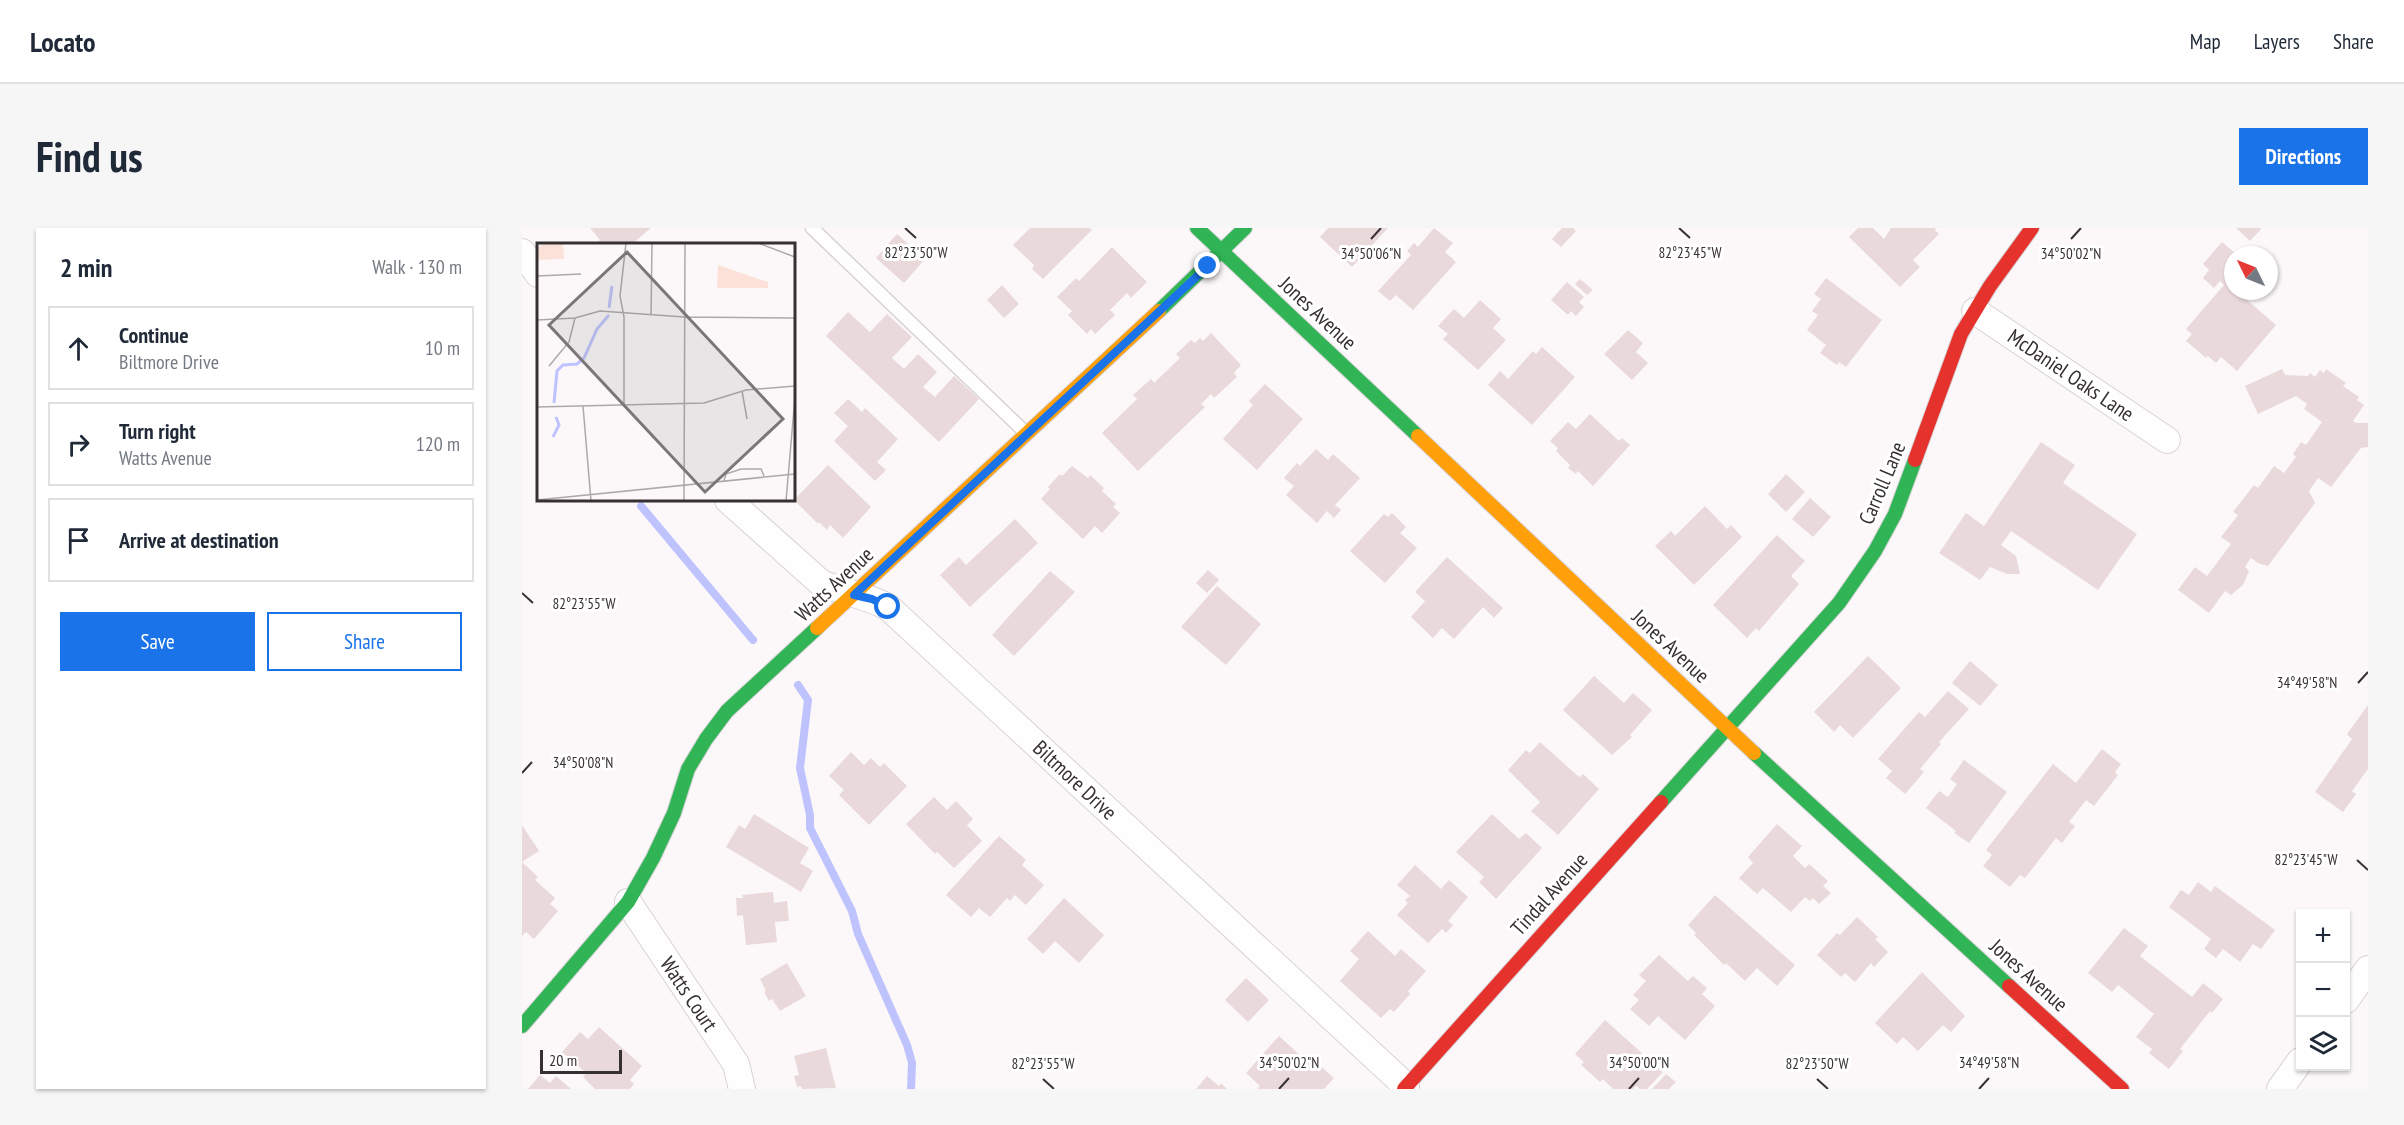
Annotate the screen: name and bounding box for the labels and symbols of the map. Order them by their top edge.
inset map [537,243,795,501]
text: 82°23'50"W [884,243,948,262]
text: 82°23'45"W [1658,243,1722,262]
text: 34°50'06"N [1341,244,1401,263]
text: 34°50'02"N [2041,244,2101,263]
north arrow [2224,246,2278,300]
route end [1194,252,1220,278]
street label: Jones Avenue [1273,270,1362,356]
street label: McDaniel Oaks Lane [2003,323,2139,427]
street label: Carroll Lane [1853,438,1911,528]
street label: Watts Avenue [789,541,879,627]
route start [874,593,900,619]
text: 82°23'55"W [552,594,616,613]
street label: Jones Avenue [1626,603,1715,689]
text: 34°49'58"N [2277,673,2337,692]
street label: Biltmore Drive [1027,734,1123,826]
text: 34°50'08"N [553,753,613,772]
street label: Tindal Avenue [1505,847,1593,941]
text: 82°23'45"W [2274,850,2338,869]
street label: Jones Avenue [1984,932,2074,1017]
street label: Watts Court [654,952,724,1037]
scale bar [540,1047,622,1074]
text: 34°50'02"N [1259,1053,1319,1072]
text: 34°50'00"N [1609,1053,1669,1072]
text: 34°49'58"N [1959,1053,2019,1072]
text: 82°23'55"W [1011,1054,1075,1073]
text: 82°23'50"W [1785,1054,1849,1073]

